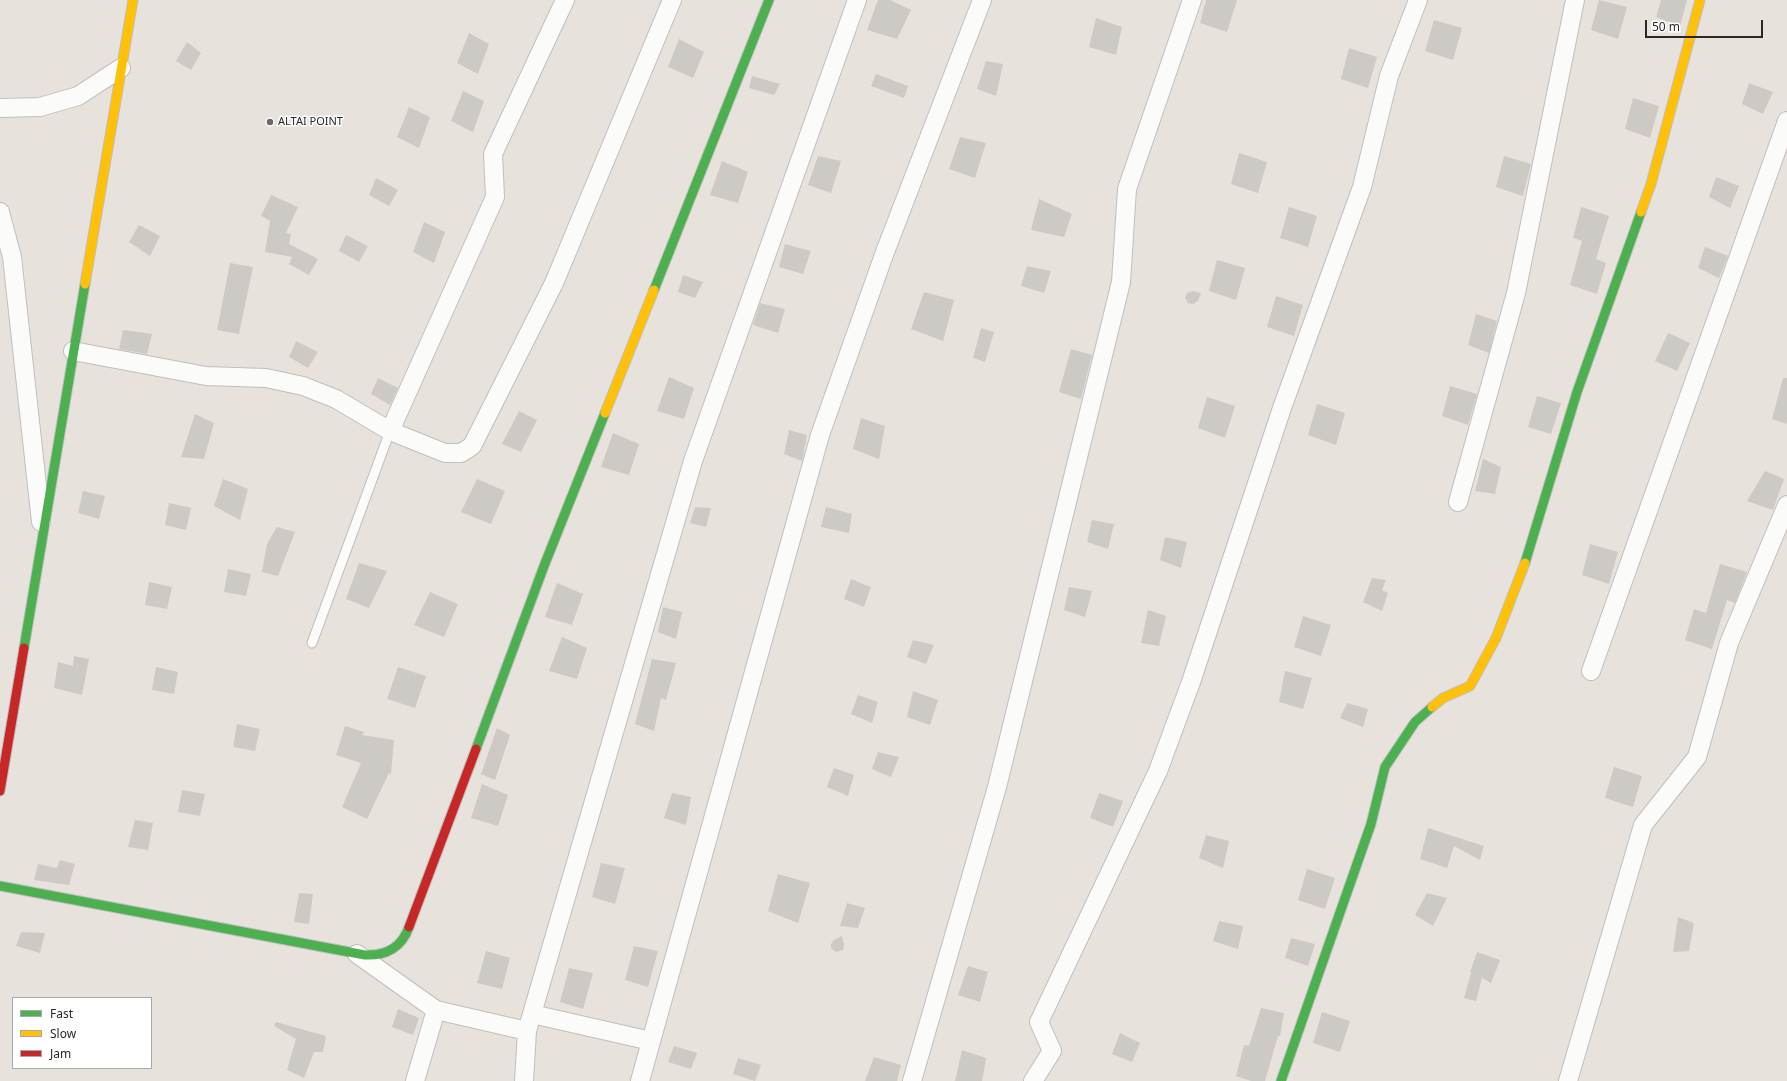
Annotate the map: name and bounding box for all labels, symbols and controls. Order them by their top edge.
scale bar [1647,12,1765,38]
text: 50 m [1652,18,1680,35]
place label: ALTAI POINT [278,115,343,129]
marker: ALTAI POINT [265,117,275,127]
legend [12,997,152,1069]
text: Fast [50,1005,73,1022]
text: Slow [50,1025,76,1042]
text: Jam [50,1045,71,1062]

